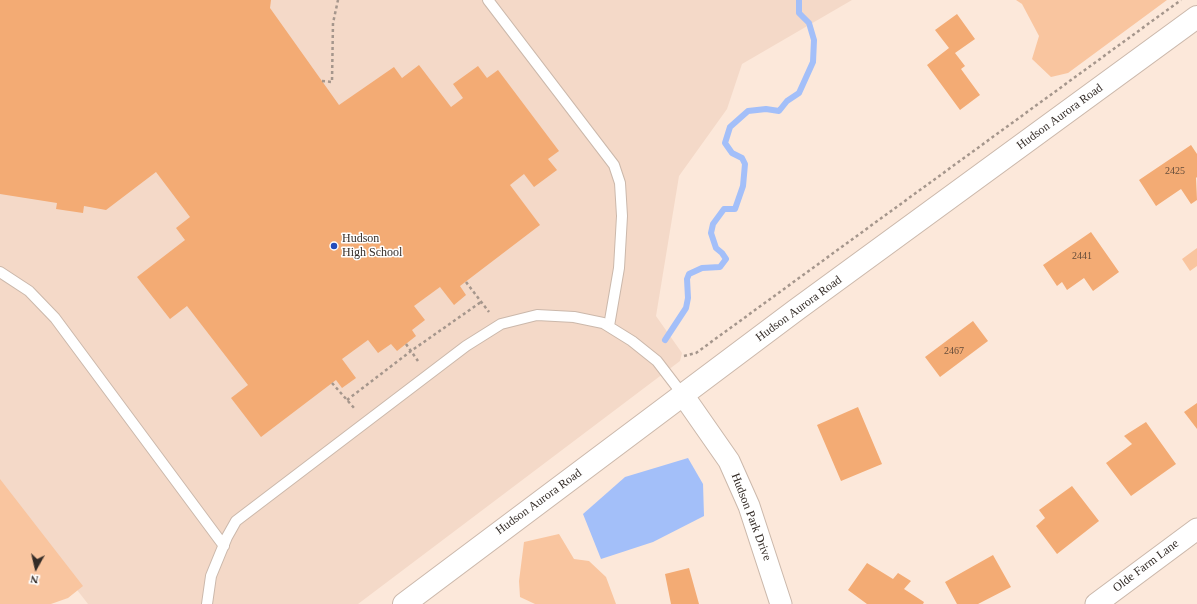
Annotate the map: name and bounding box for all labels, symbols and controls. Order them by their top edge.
street label: Hudson Aurora Road [1014,81,1106,153]
house number: 2425 [1165,165,1185,177]
place label: Hudson High School [342,232,402,260]
marker: Hudson High School [329,241,339,251]
house number: 2441 [1072,250,1092,262]
street label: Hudson Aurora Road [753,273,845,345]
house number: 2467 [944,345,964,357]
street label: Hudson Aurora Road [493,466,585,538]
street label: Hudson Park Drive [728,471,774,563]
street label: Olde Farm Lane [1110,537,1182,595]
north arrow [16,548,56,588]
text: N [30,573,39,586]

